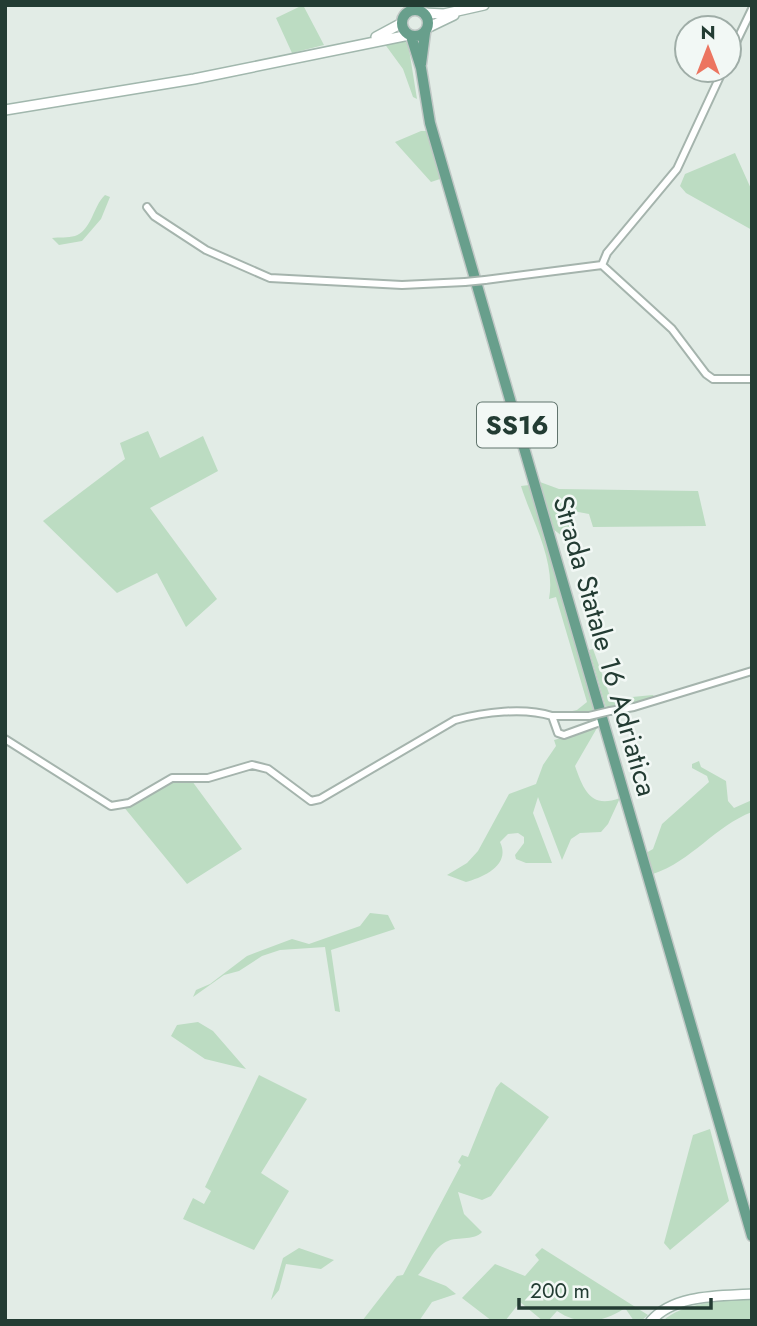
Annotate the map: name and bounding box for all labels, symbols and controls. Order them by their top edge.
north arrow [673,14,743,84]
text: N [700,19,716,46]
road number: SS16 [477,402,557,448]
street label: Strada Statale 16 Adriatica [542,491,668,801]
scale bar [519,1266,712,1310]
text: 200 m [530,1276,590,1306]

